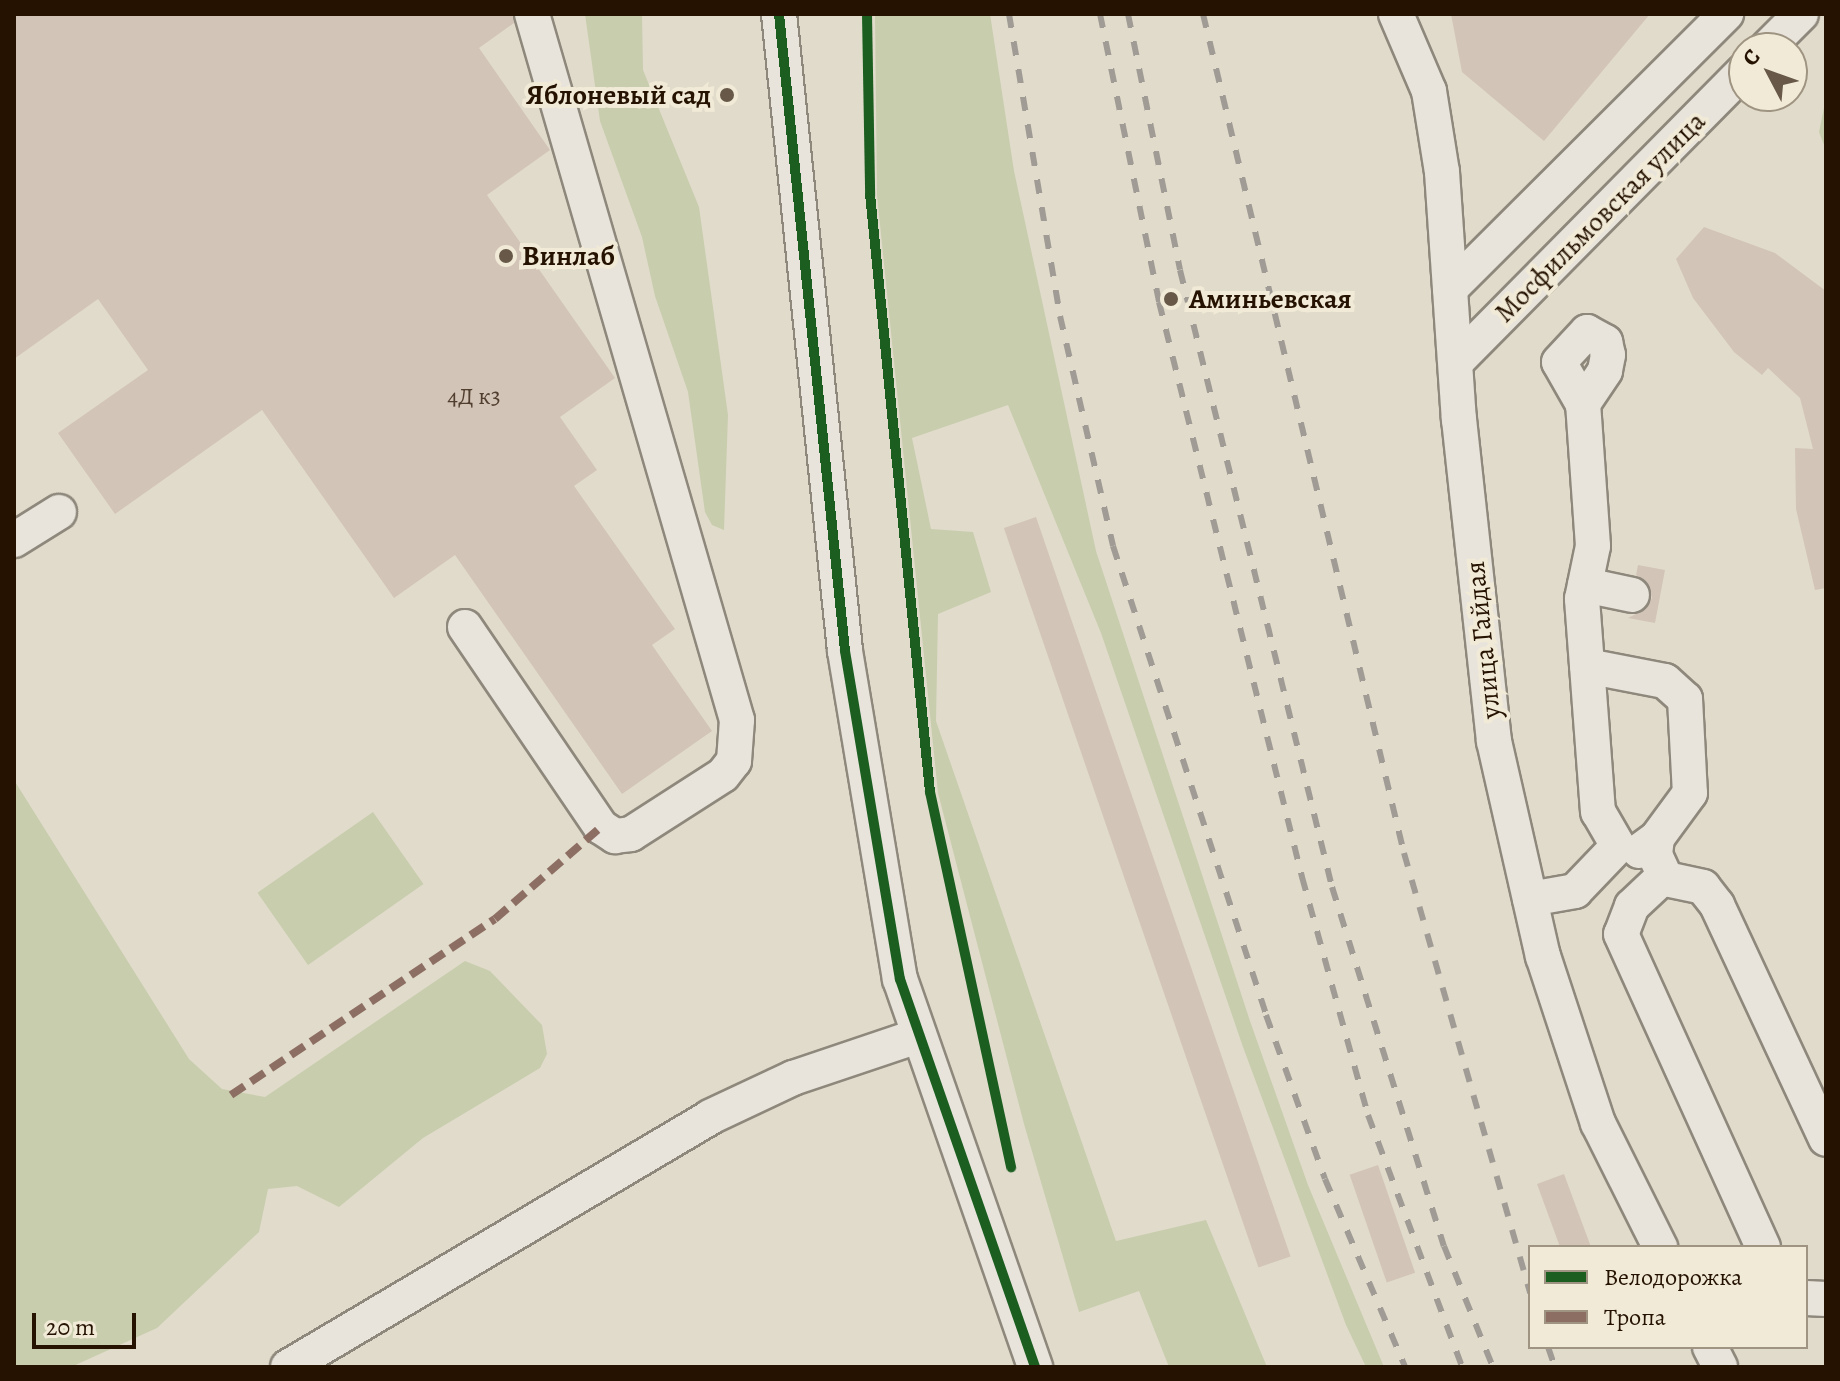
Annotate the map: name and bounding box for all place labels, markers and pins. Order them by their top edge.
place label: Яблоневый сад [526,78,711,112]
marker: Яблоневый сад [718,86,736,104]
place label: Винлаб [522,239,615,273]
marker: Винлаб [497,247,515,265]
place label: Аминьевская [1189,282,1352,316]
marker: Аминьевская [1160,288,1182,310]

